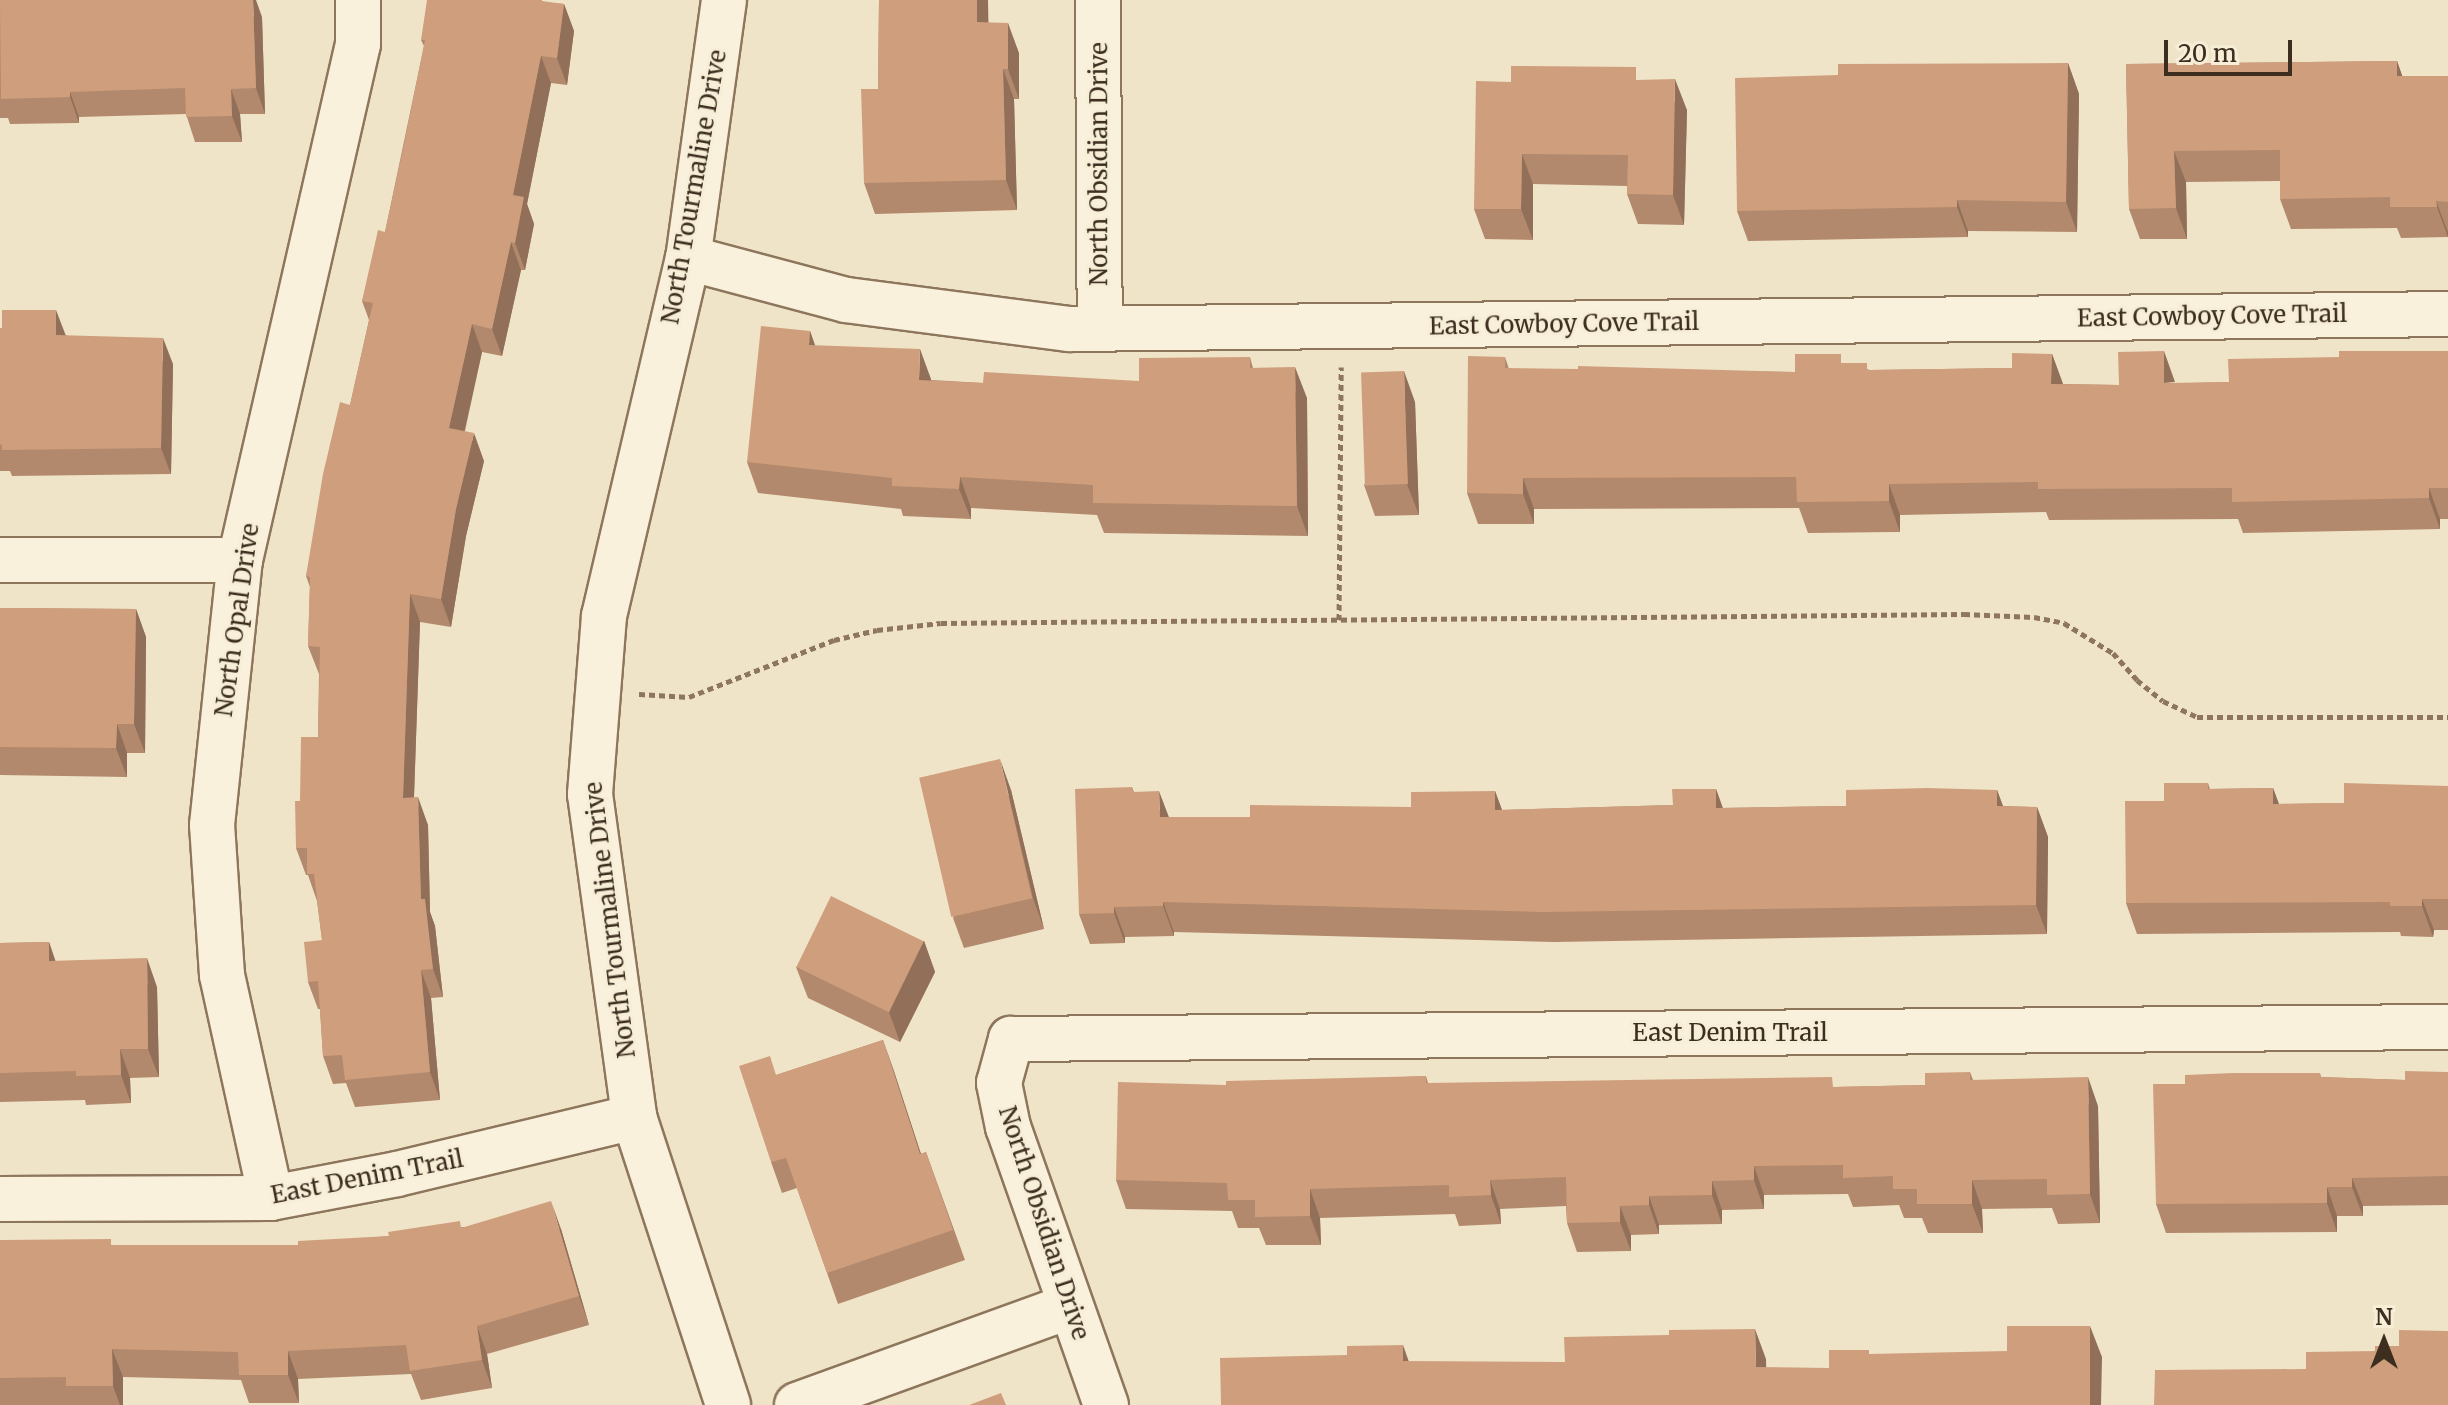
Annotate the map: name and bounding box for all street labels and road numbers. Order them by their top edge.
street label: North Obsidian Drive [1085,42,1113,286]
street label: North Tourmaline Drive [656,48,732,326]
street label: East Cowboy Cove Trail [2077,299,2347,333]
street label: East Cowboy Cove Trail [1429,307,1699,341]
street label: North Opal Drive [209,521,265,719]
street label: North Tourmaline Drive [579,780,641,1060]
street label: East Denim Trail [1632,1019,1828,1047]
street label: North Obsidian Drive [993,1103,1095,1343]
street label: East Denim Trail [268,1144,466,1210]

